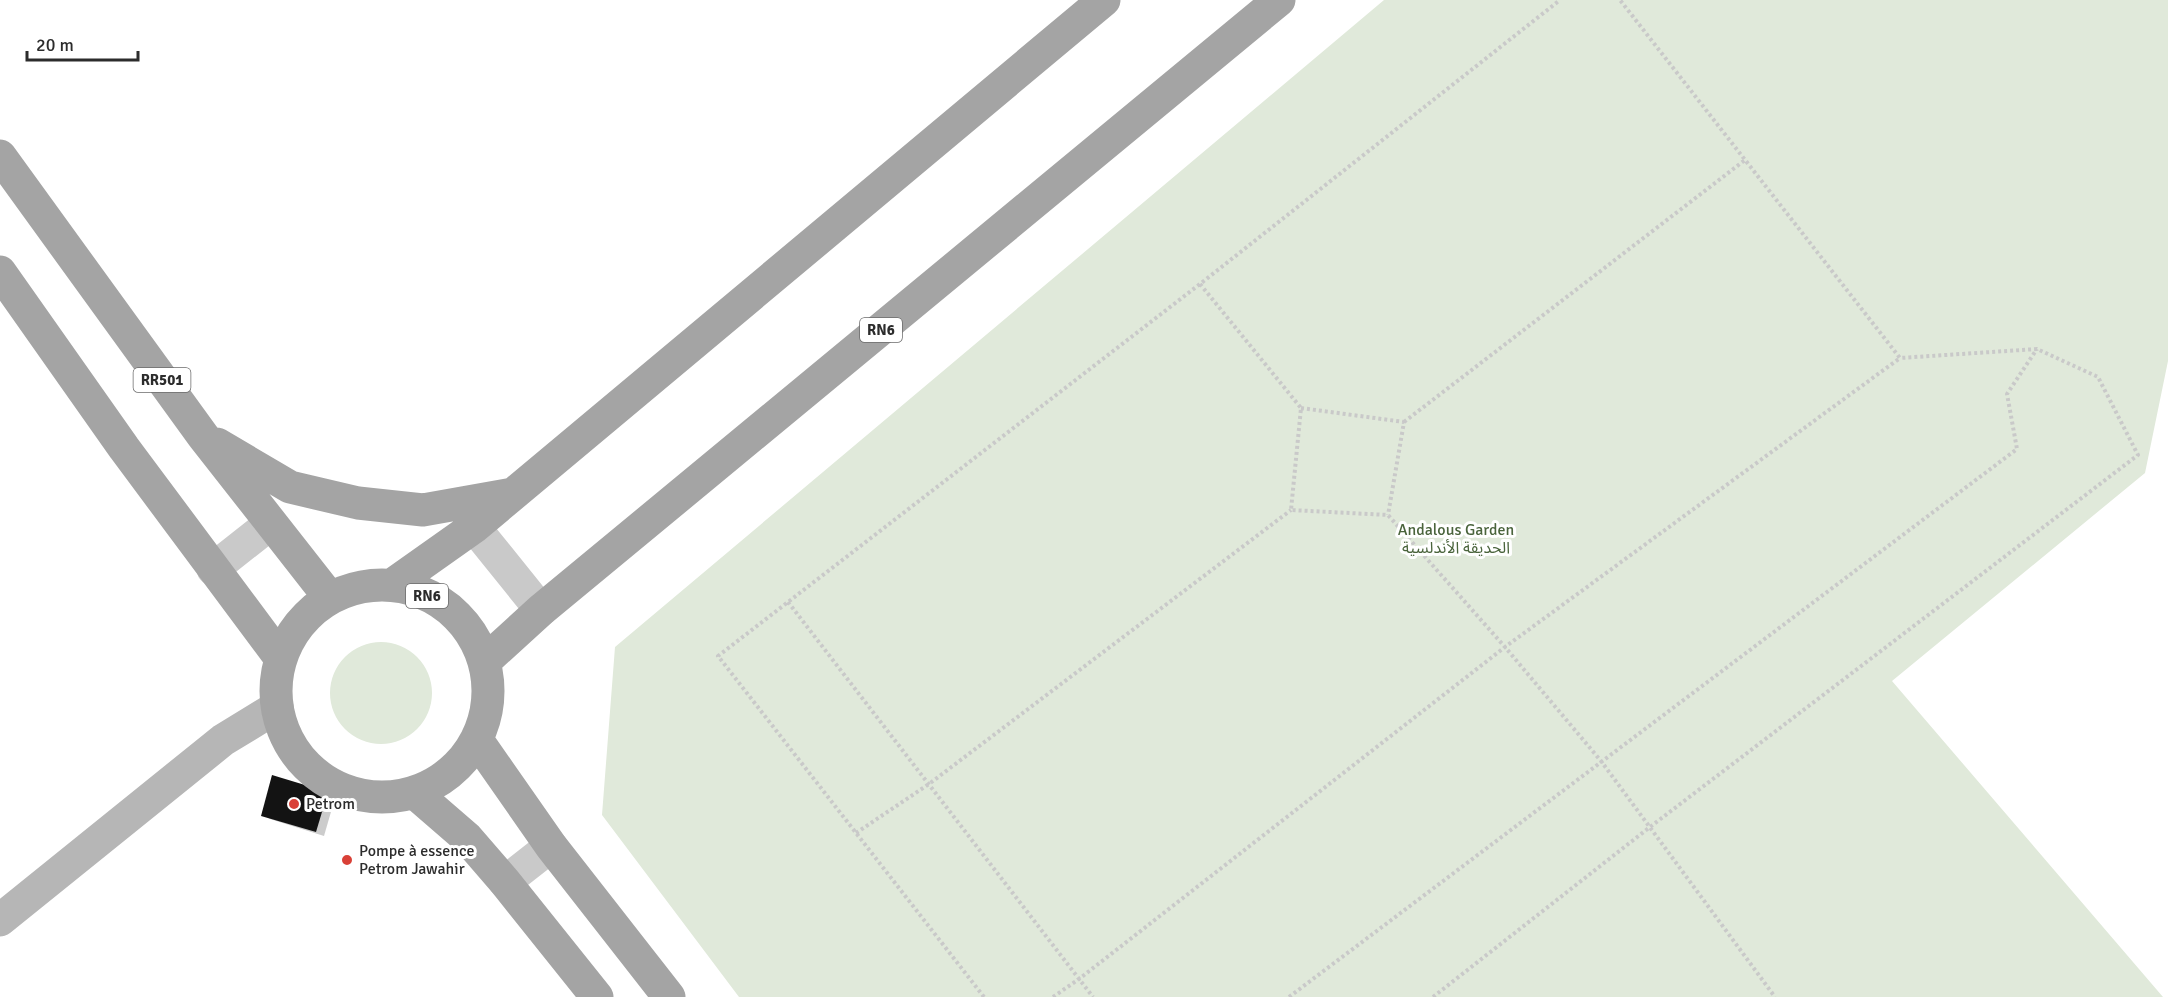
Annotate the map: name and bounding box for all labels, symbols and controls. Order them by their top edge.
scale bar [27,24,138,62]
text: 20 m [36,34,74,56]
road number: RN6 [860,318,902,342]
road number: RR501 [134,368,190,392]
park label: Andalous Garden الحديقة الأندلسية [1398,520,1514,558]
road number: RN6 [406,584,448,608]
place label: Petrom [306,794,355,814]
marker: Petrom [287,797,301,811]
place label: Pompe à essence Petrom Jawahir [359,841,475,879]
marker: Pompe à essence Petrom Jawahir [340,853,354,867]

